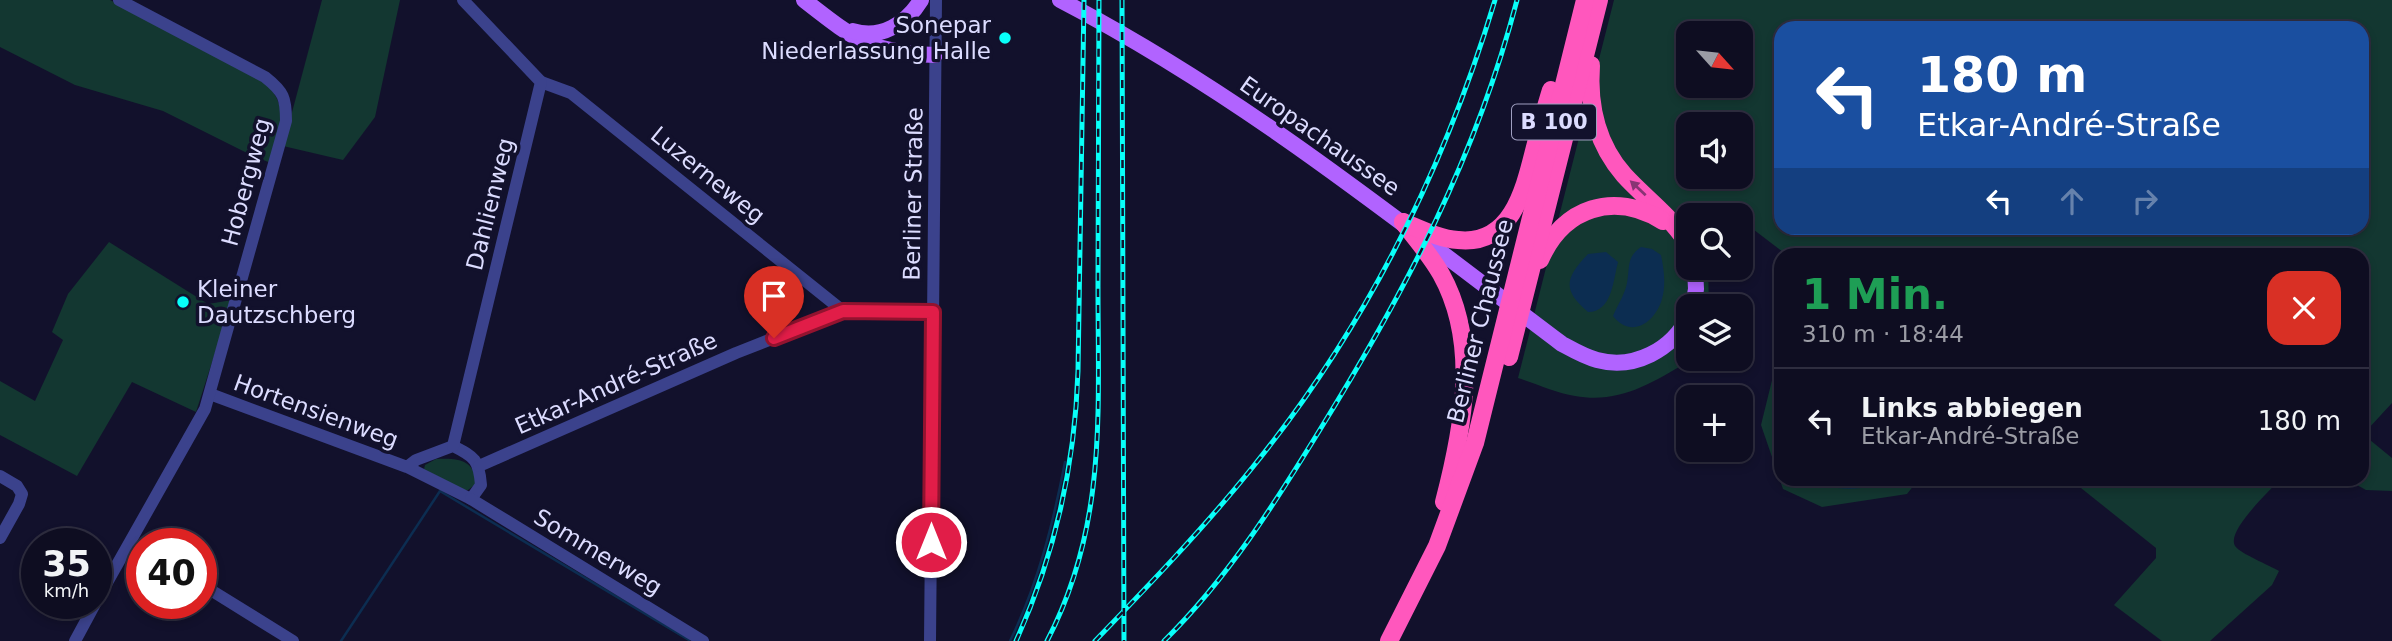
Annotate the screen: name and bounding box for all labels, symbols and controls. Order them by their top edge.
place label: Sonepar Niederlassung Halle [761,12,992,64]
north arrow [1676,21,1754,98]
map controls [1676,21,1753,462]
marker: Sonepar Niederlassung Halle [997,30,1013,46]
text: 180 m [1917,47,2087,104]
icon: left [1802,49,1893,140]
street label: Europachaussee [1235,71,1405,201]
road number: B 100 [1512,104,1596,140]
text: Etkar-André-Straße [1917,106,2221,144]
street label: Berliner Straße [898,107,928,281]
button: sound [1676,112,1753,189]
street label: Hobergweg [216,115,276,249]
street label: Luzerneweg [646,121,770,229]
street label: Dahlienweg [461,135,519,273]
one-way arrow [1629,180,1647,196]
icon: left [1980,182,2018,220]
icon: ahead [2053,182,2091,220]
icon: right [2126,182,2164,220]
button: search [1676,203,1753,280]
street label: Berliner Chaussee [1442,216,1518,426]
pin [744,266,804,338]
text: 1 Min. [1802,270,1948,319]
button: close [2267,271,2341,345]
place label: Kleiner Dautzschberg [197,276,356,328]
icon: arrive [755,277,793,315]
marker: Kleiner Dautzschberg [175,294,191,310]
button: layers [1676,294,1753,371]
text: 310 m · 18:44 [1802,321,1964,347]
street label: Etkar-André-Straße [511,327,721,439]
street label: Hortensienweg [230,369,402,453]
button: + [1676,385,1753,462]
text: Links abbiegen [1861,393,2083,423]
icon: left [1802,402,1840,440]
text: 180 m [2258,406,2341,436]
text: Etkar-André-Straße [1861,423,2079,449]
street label: Sommerweg [529,504,667,600]
position arrow [894,505,968,579]
speed limit sign: 40 [126,528,217,619]
text: 35 [42,544,91,584]
text: km/h [44,580,89,601]

